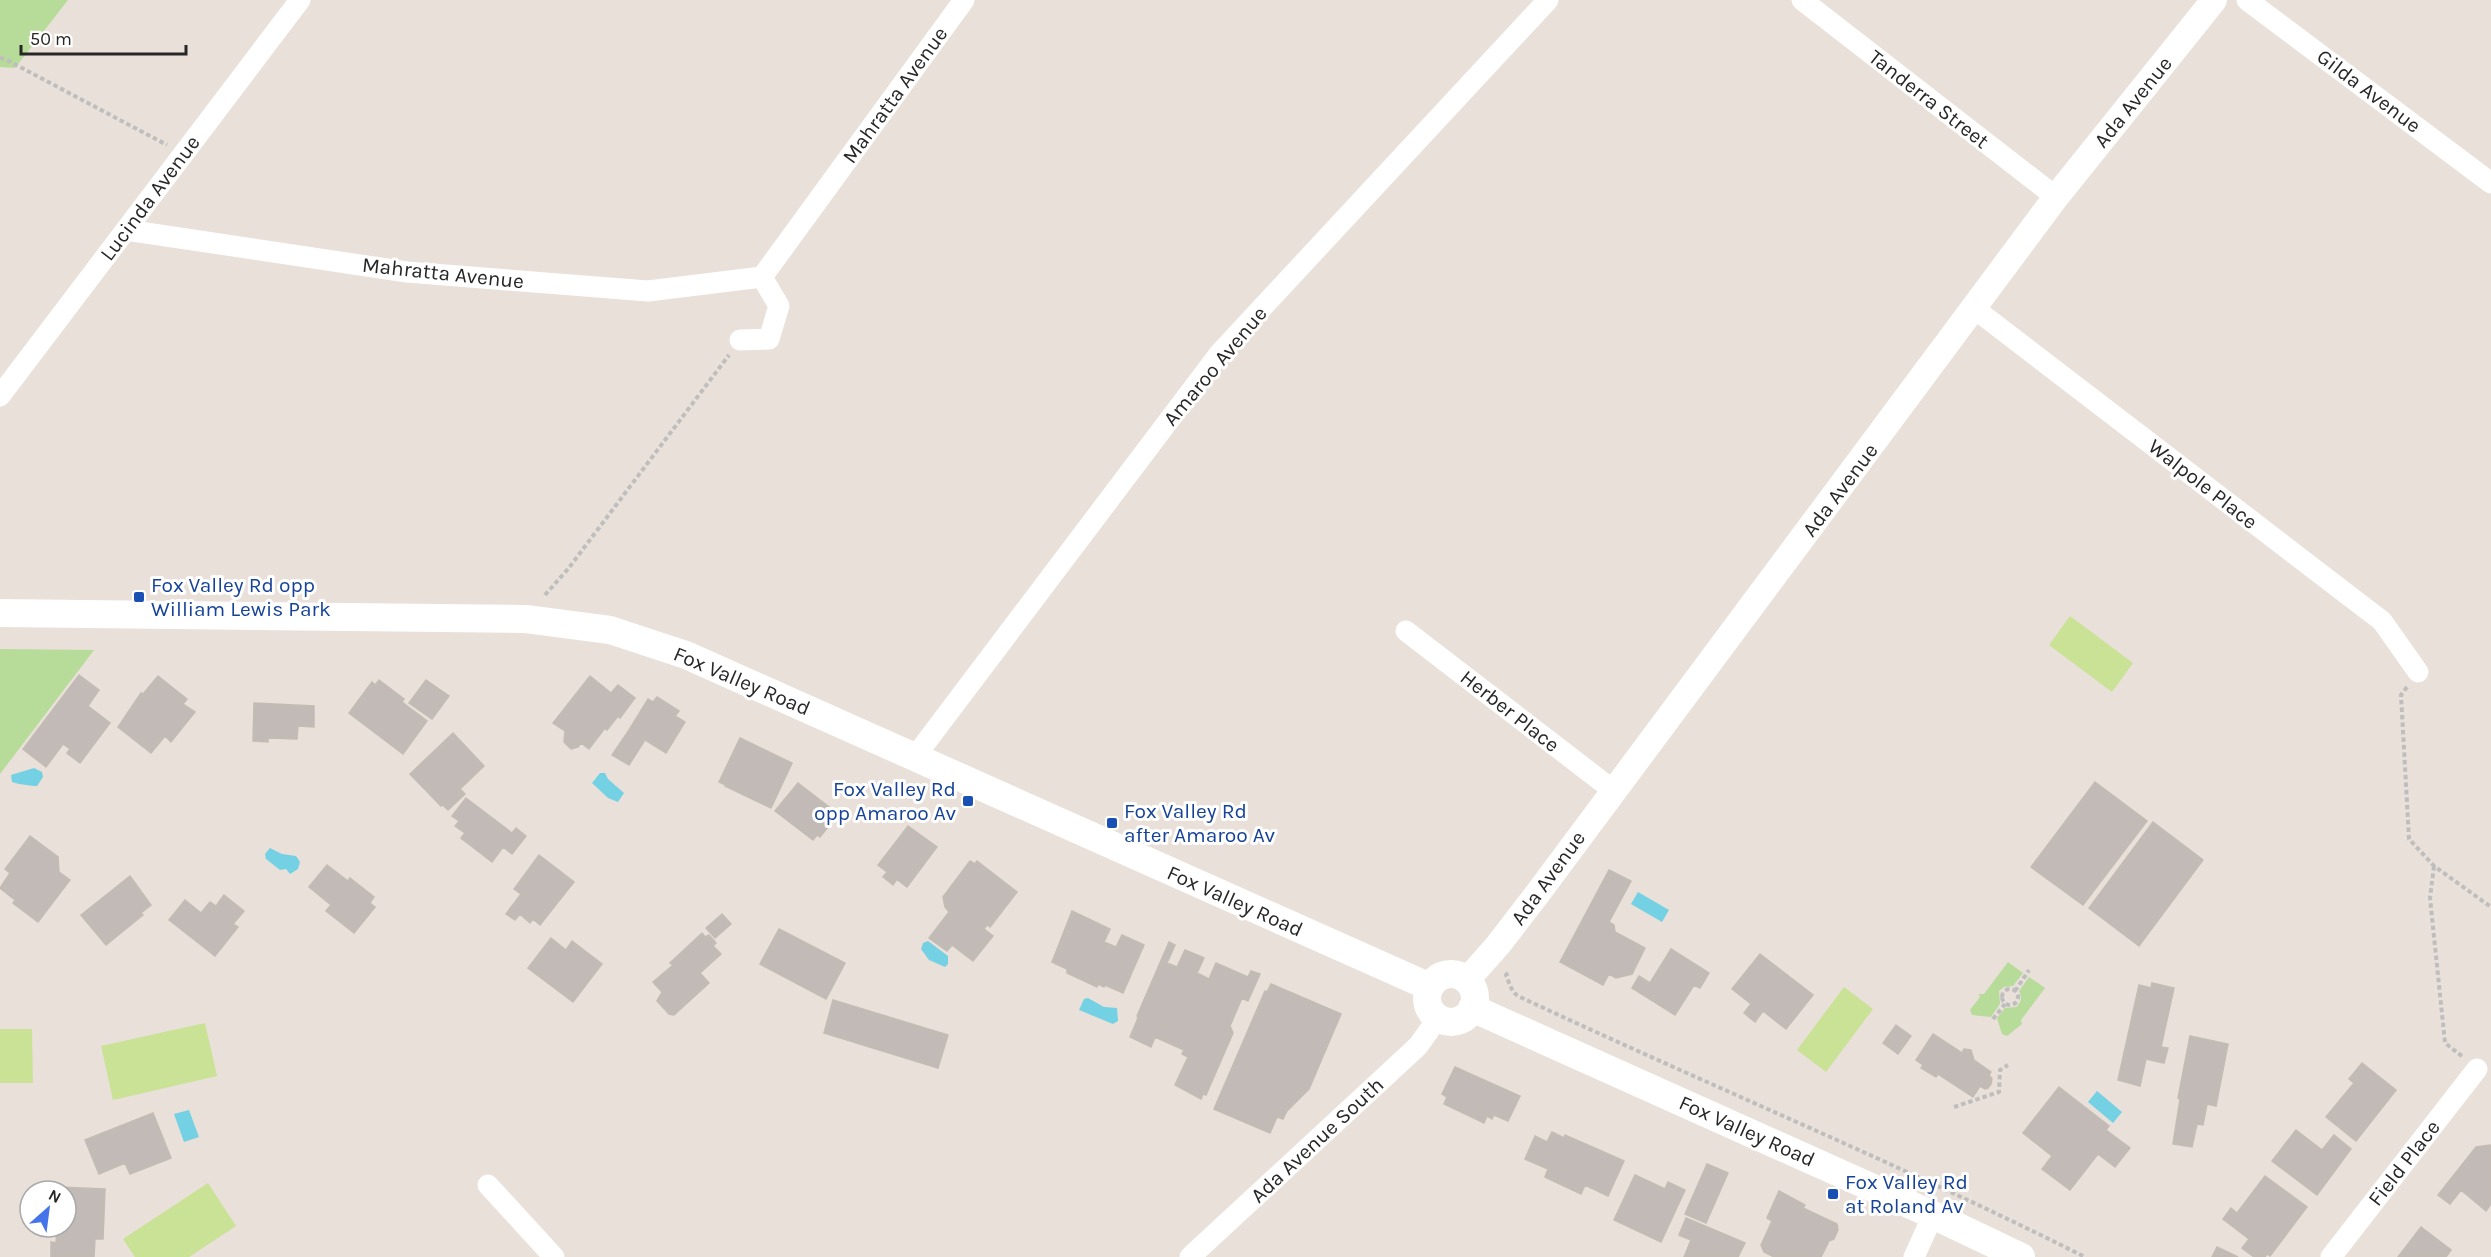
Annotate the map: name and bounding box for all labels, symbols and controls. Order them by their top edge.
scale bar [21,18,186,56]
street label: Mahratta Avenue [837,22,953,168]
text: 50 m [30,28,72,50]
street label: Gilda Avenue [2312,44,2426,138]
street label: Tanderra Street [1864,45,1994,153]
street label: Ada Avenue [2089,52,2177,152]
street label: Lucinda Avenue [95,131,205,265]
street label: Mahratta Avenue [361,253,525,293]
street label: Amaroo Avenue [1158,302,1272,430]
street label: Walpole Place [2144,434,2262,534]
street label: Ada Avenue [1797,439,1883,541]
place label: Fox Valley Rd opp William Lewis Park [151,573,331,621]
marker: Fox Valley Rd opp William Lewis Park [132,590,146,604]
street label: Fox Valley Road [670,641,814,721]
street label: Herber Place [1456,665,1564,757]
place label: Fox Valley Rd opp Amaroo Av [814,777,956,825]
marker: Fox Valley Rd opp Amaroo Av [961,794,975,808]
place label: Fox Valley Rd after Amaroo Av [1124,799,1275,847]
marker: Fox Valley Rd after Amaroo Av [1105,816,1119,830]
street label: Ada Avenue [1506,826,1590,930]
street label: Fox Valley Road [1163,860,1307,942]
street label: Ada Avenue South [1246,1072,1388,1208]
street label: Fox Valley Road [1675,1090,1819,1172]
street label: Field Place [2363,1115,2445,1211]
place label: Fox Valley Rd at Roland Av [1845,1170,1968,1218]
north arrow [18,1179,78,1239]
text: N [45,1185,64,1207]
marker: Fox Valley Rd at Roland Av [1826,1187,1840,1201]

